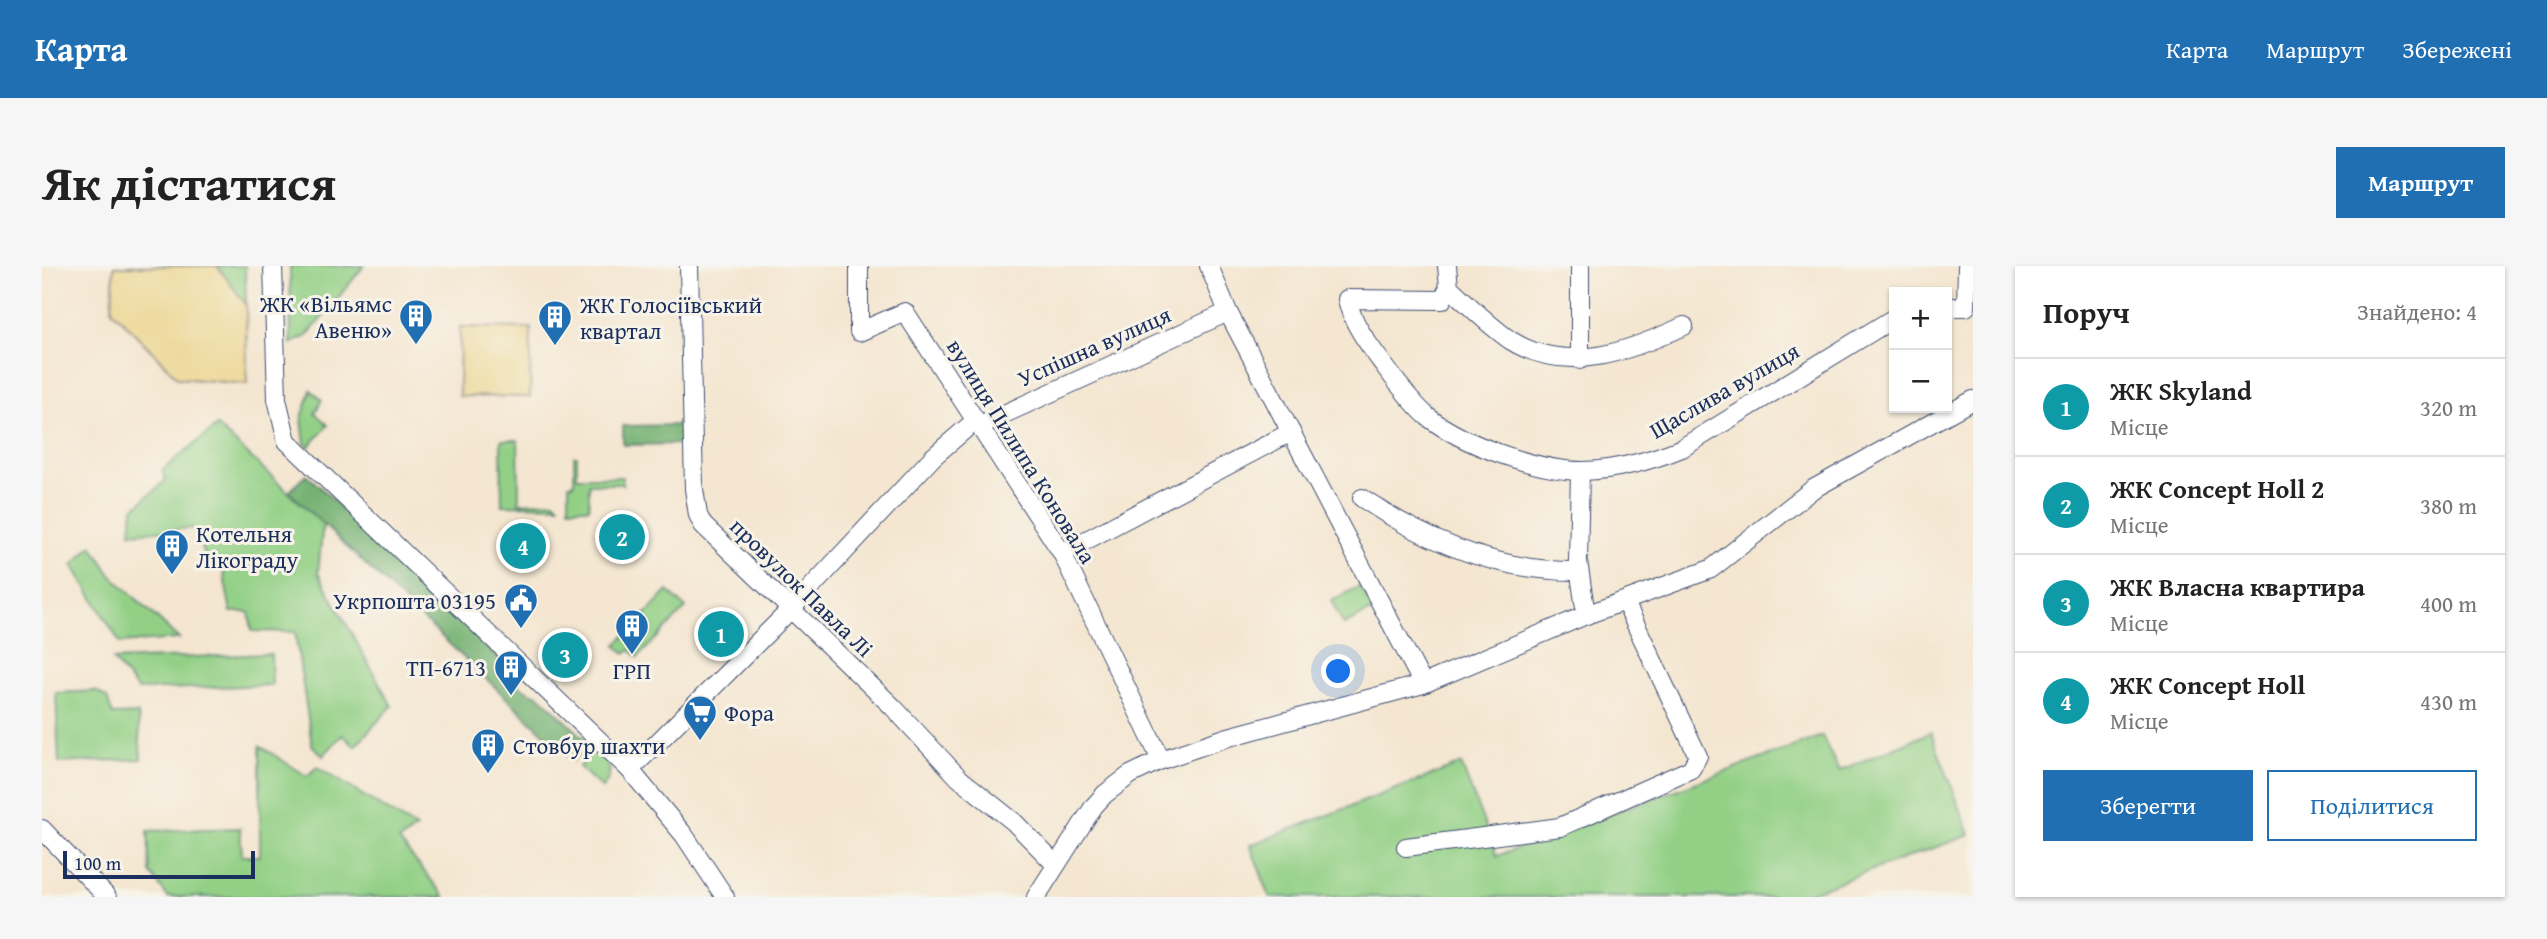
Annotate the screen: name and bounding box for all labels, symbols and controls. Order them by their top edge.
text: Карта [35,25,127,73]
text: Карта [2166,32,2228,67]
text: Маршрут [2266,32,2364,67]
text: Збережені [2402,32,2512,67]
text: Як дістатися [42,146,336,218]
button: Маршрут [2336,147,2505,218]
place label: ЖК «Вільямс Авеню» [259,287,392,346]
map controls [1889,287,1952,413]
button: + [1889,287,1952,350]
place label: ЖК Голосіївський квартал [579,288,763,347]
text: Поруч [2043,290,2130,334]
text: Знайдено: 4 [2357,295,2477,328]
building icon: ЖК «Вільямс Авеню» [397,297,435,346]
street label: Успішна вулиця [1012,297,1176,395]
building icon: ЖК Голосіївський квартал [536,298,574,347]
street label: вулиця Пилипа Коновала [939,332,1105,570]
street label: Щаслива вулиця [1643,334,1805,446]
button: − [1889,350,1952,413]
text: ЖК Skyland [2110,371,2252,410]
text: 1 [2060,391,2072,424]
text: 320 m [2420,391,2477,424]
text: Місце [2110,410,2169,443]
text: ЖК Concept Holl 2 [2110,469,2325,508]
text: 2 [2060,489,2072,522]
text: 380 m [2420,489,2477,522]
text: Місце [2110,508,2169,541]
street label: провулок Павла Лі [723,510,881,664]
pin: 2 [599,511,645,563]
place label: Котельня Лікограду [196,517,298,576]
pin: 4 [500,520,546,572]
building icon: Котельня Лікограду [153,527,191,576]
text: ЖК Власна квартира [2110,567,2365,606]
public building icon: Укрпошта 03195 [502,581,540,630]
place label: Укрпошта 03195 [333,584,496,617]
text: 3 [2060,587,2072,620]
text: 400 m [2420,587,2477,620]
text: Місце [2110,606,2169,639]
building icon: ГРП [613,607,651,656]
pin: 1 [698,608,744,660]
pin: 3 [542,629,588,681]
building icon: ТП-6713 [492,648,530,697]
place label: ТП-6713 [406,651,486,684]
place label: ГРП [613,654,651,687]
your location [1321,654,1355,688]
text: ЖК Concept Holl [2110,665,2305,704]
text: 4 [2060,685,2072,718]
text: 430 m [2420,685,2477,718]
supermarket icon: Фора [681,693,719,742]
place label: Фора [724,696,774,729]
text: Місце [2110,704,2169,737]
building icon: Cтовбур шахти [469,726,507,775]
place label: Cтовбур шахти [513,729,666,762]
button: Зберегти [2043,770,2253,841]
button: Поділитися [2267,770,2477,841]
scale bar [63,848,256,880]
text: 100 m [74,849,121,877]

